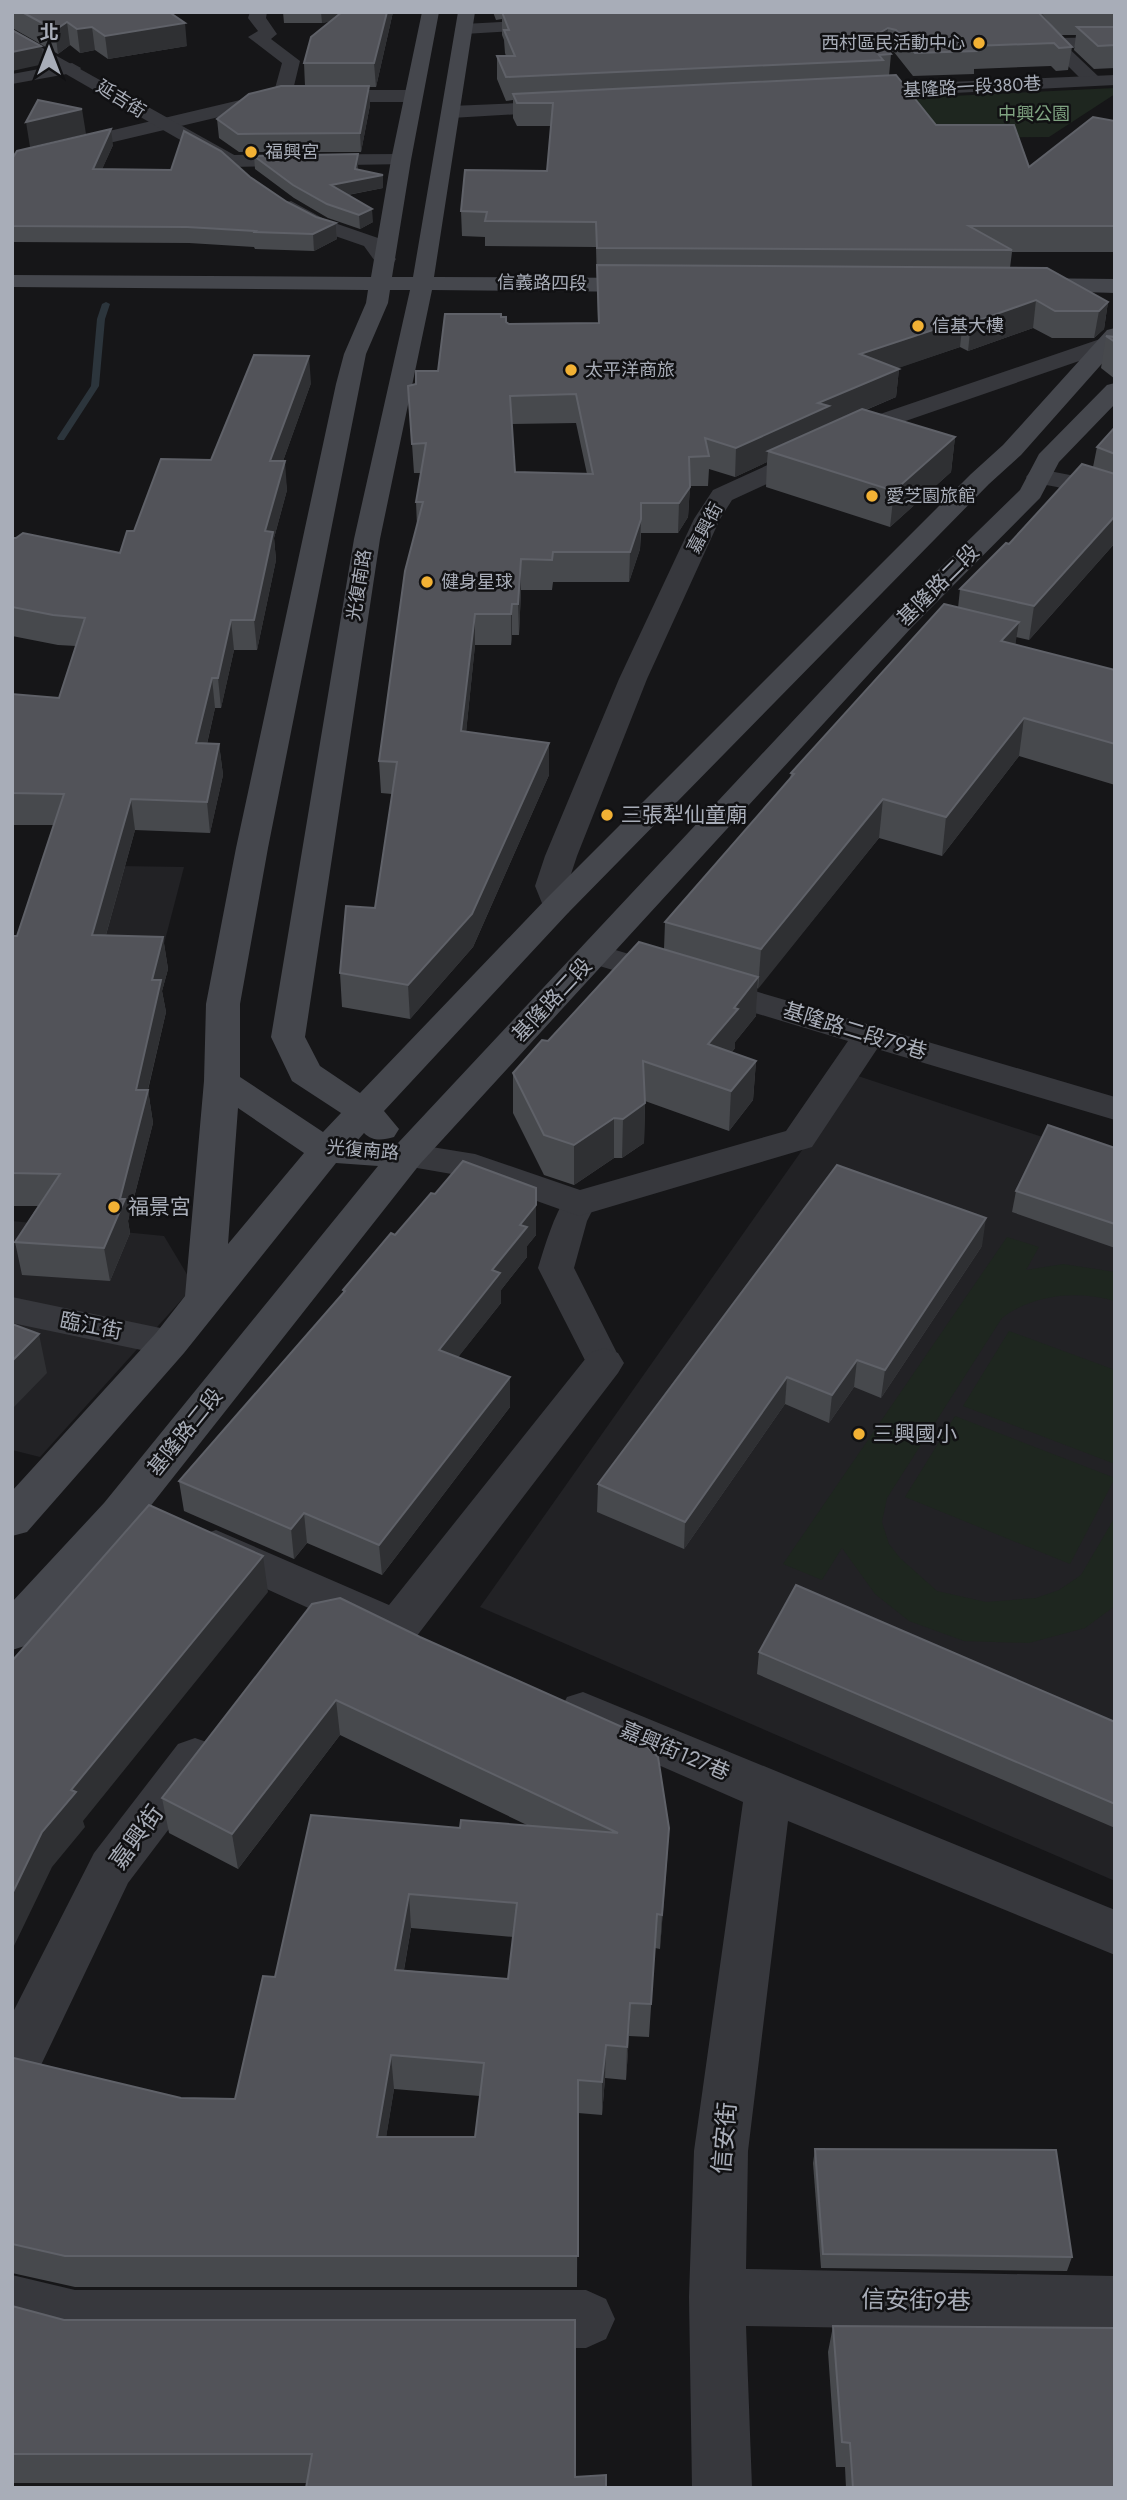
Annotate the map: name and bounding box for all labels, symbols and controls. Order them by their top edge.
north arrow [14,14,84,84]
text: 北 [39,19,59,46]
place label: 西村區民活動中心 [821,30,965,56]
marker: 西村區民活動中心 [971,35,987,51]
street label: 基隆路一段380巷 [902,70,1042,104]
street label: 延吉街 [91,74,151,124]
park label: 中興公園 [998,101,1070,127]
place label: 福興宮 [265,139,319,165]
marker: 福興宮 [243,144,259,160]
street label: 信義路四段 [497,269,587,297]
place label: 信基大樓 [932,313,1004,339]
marker: 信基大樓 [910,318,926,334]
place label: 太平洋商旅 [585,357,675,383]
marker: 太平洋商旅 [563,362,579,378]
place label: 愛芝園旅館 [886,483,976,509]
marker: 愛芝園旅館 [864,488,880,504]
street label: 嘉興街 [681,498,729,558]
street label: 基隆路二段 [890,537,986,633]
street label: 光復南路 [341,547,377,623]
place label: 健身星球 [441,569,513,595]
marker: 健身星球 [419,574,435,590]
place label: 三張犁仙童廟 [621,800,747,830]
marker: 三張犁仙童廟 [599,807,615,823]
street label: 基隆路二段 [505,951,599,1049]
street label: 基隆路二段79巷 [779,995,931,1067]
street label: 光復南路 [326,1134,400,1166]
place label: 福景宮 [128,1192,191,1222]
marker: 福景宮 [106,1199,122,1215]
street label: 臨江街 [57,1305,125,1347]
street label: 基隆路二段 [140,1382,230,1482]
place label: 三興國小 [873,1419,957,1449]
marker: 三興國小 [851,1426,867,1442]
street label: 嘉興街127巷 [616,1714,734,1788]
street label: 嘉興街 [101,1798,171,1876]
street label: 信安街 [703,2101,745,2175]
street label: 信安街9巷 [861,2282,971,2318]

